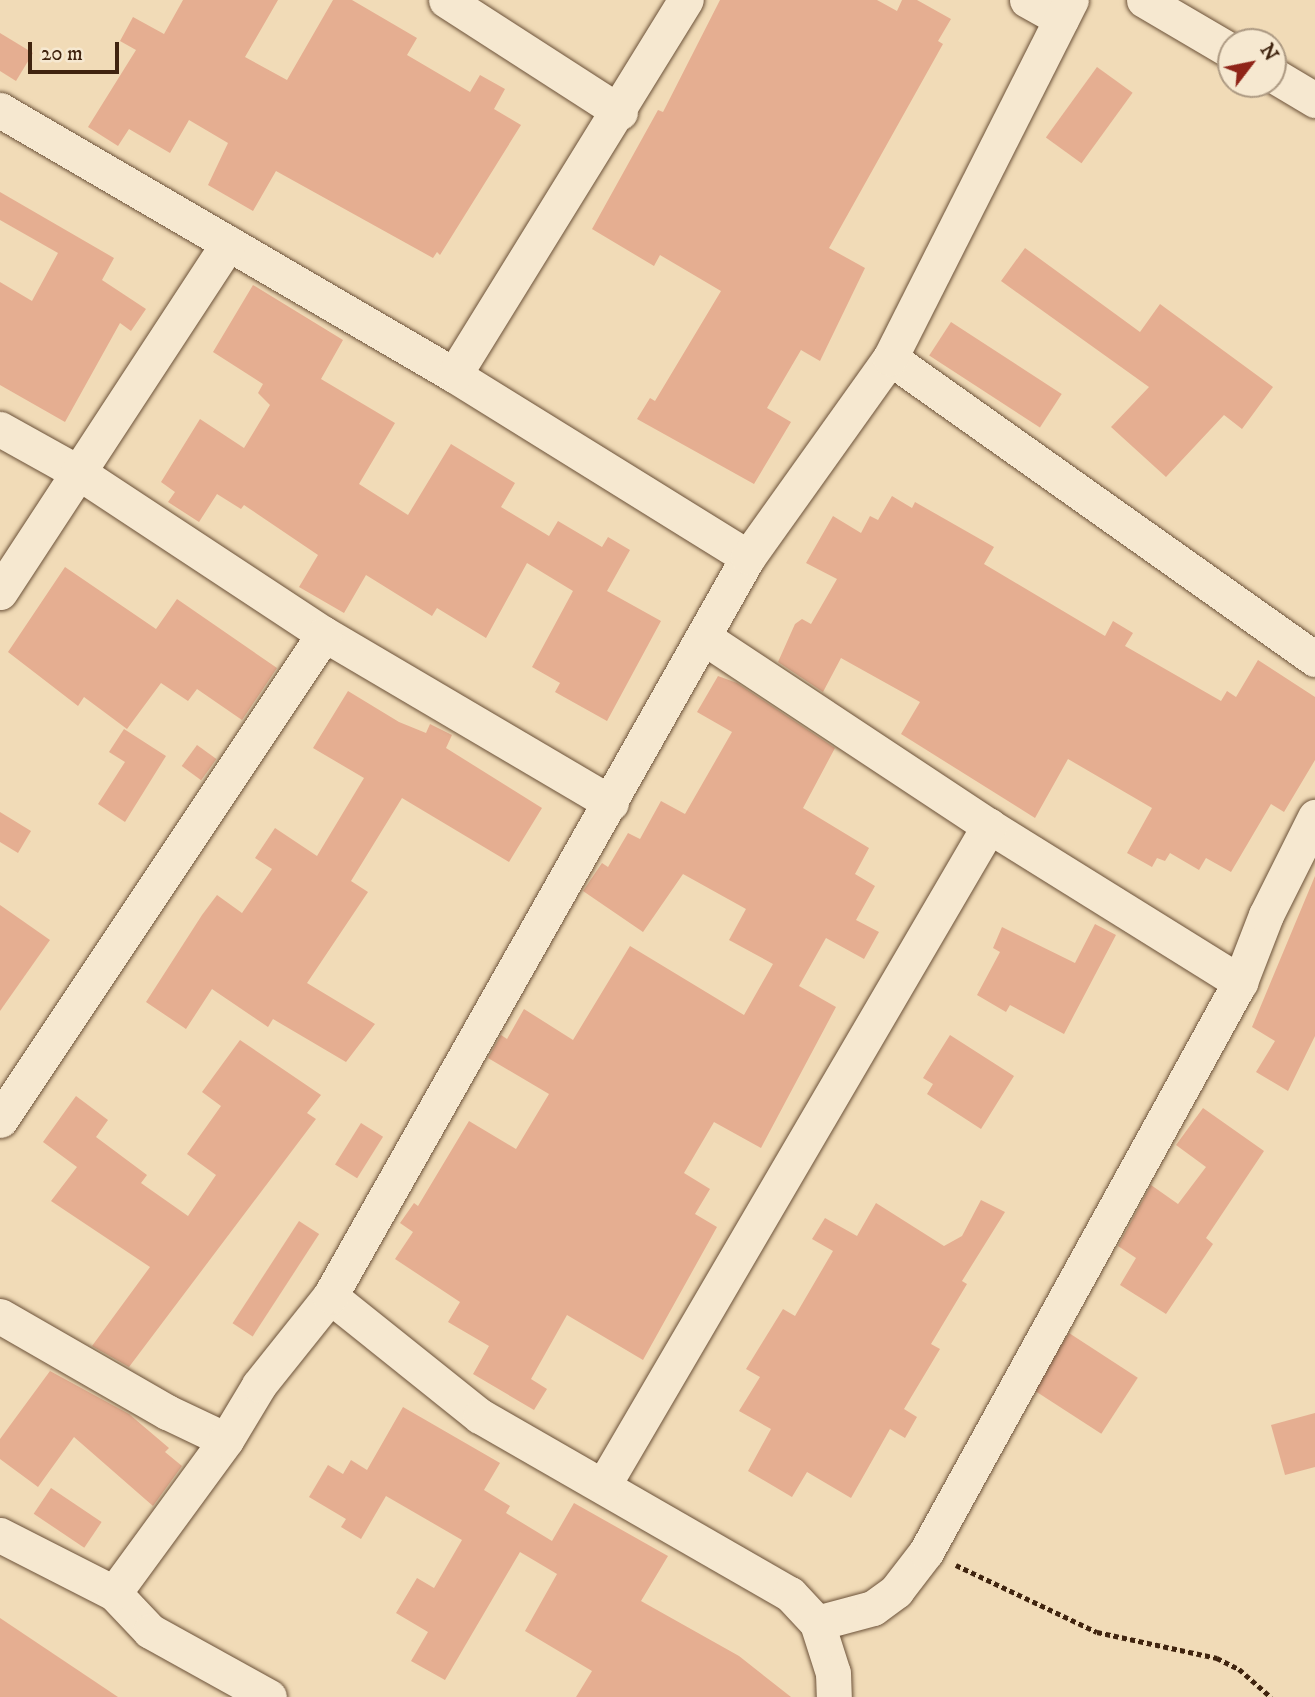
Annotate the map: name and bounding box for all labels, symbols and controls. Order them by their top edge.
scale bar [32,28,122,72]
north arrow [1217,28,1287,98]
text: N [1255,40,1282,65]
text: 20 m [41,41,83,67]

